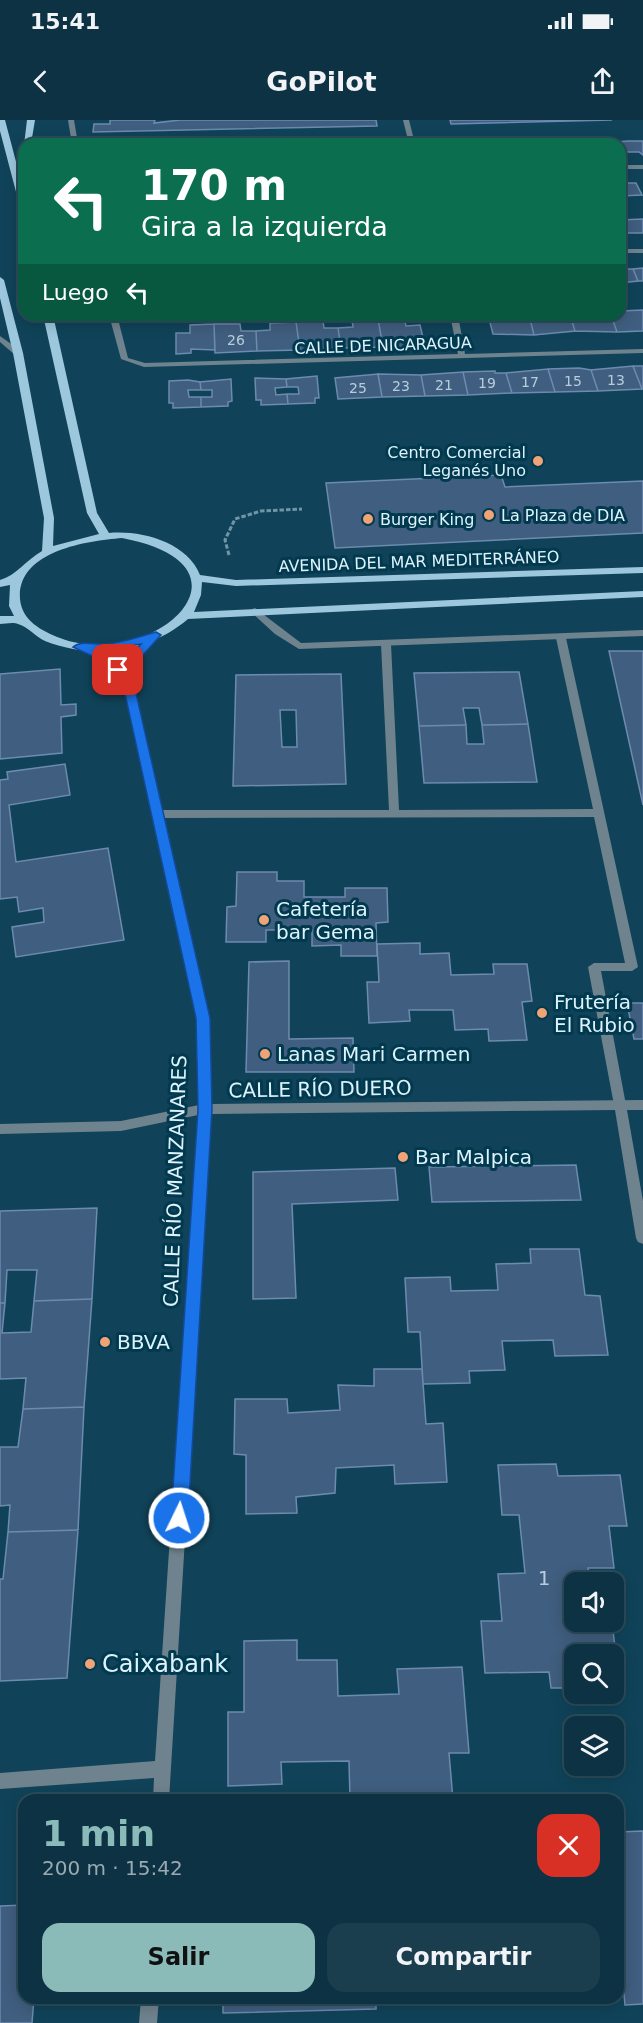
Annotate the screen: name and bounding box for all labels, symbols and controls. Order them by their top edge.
text: 15:41 [30,9,100,34]
icon: back [24,65,57,98]
icon: share [586,65,619,98]
text: GoPilot [266,66,377,97]
text: 170 m [141,161,287,210]
icon: left [42,162,120,240]
text: Gira a la izquierda [141,211,388,242]
icon: left [121,276,154,309]
text: Luego [42,280,109,305]
house number: 26 [227,332,245,348]
street label: CALLE DE NICARAGUA [294,333,472,358]
house number: 13 [607,372,625,388]
house number: 15 [564,373,582,389]
house number: 17 [521,374,539,390]
house number: 19 [478,375,496,391]
house number: 21 [435,377,453,393]
house number: 23 [392,378,410,394]
house number: 25 [349,380,367,396]
place label: Centro Comercial Leganés Uno [387,443,526,480]
marker: Centro Comercial Leganés Uno [531,454,545,468]
place label: La Plaza de DIA [501,506,625,525]
marker: La Plaza de DIA [482,508,496,522]
place label: Burger King [380,510,474,529]
marker: Burger King [361,512,375,526]
street label: AVENIDA DEL MAR MEDITERRÁNEO [278,547,560,576]
pin [92,644,143,695]
icon: arrive [101,653,134,686]
place label: Cafetería bar Gema [276,897,375,944]
marker: Cafetería bar Gema [257,913,271,927]
place label: Frutería El Rubio [554,990,635,1037]
marker: Frutería El Rubio [535,1006,549,1020]
place label: Lanas Mari Carmen [277,1042,470,1066]
marker: Lanas Mari Carmen [258,1047,272,1061]
street label: CALLE RÍO MANZANARES [159,1055,191,1307]
street label: CALLE RÍO DUERO [228,1075,412,1103]
place label: Bar Malpica [415,1145,532,1169]
marker: Bar Malpica [396,1150,410,1164]
place label: BBVA [117,1330,170,1354]
marker: BBVA [98,1335,112,1349]
position arrow [147,1486,211,1550]
house number: 1 [538,1566,550,1590]
map controls [564,1572,624,1776]
button: sound [564,1572,624,1632]
button: search [564,1644,624,1704]
place label: Caixabank [102,1650,228,1678]
marker: Caixabank [83,1657,97,1671]
button: layers [564,1716,624,1776]
text: 1 min [42,1813,155,1854]
button: close [537,1814,600,1877]
text: 200 m · 15:42 [42,1856,183,1880]
button: Salir [42,1923,315,1992]
button: Compartir [327,1923,600,1992]

